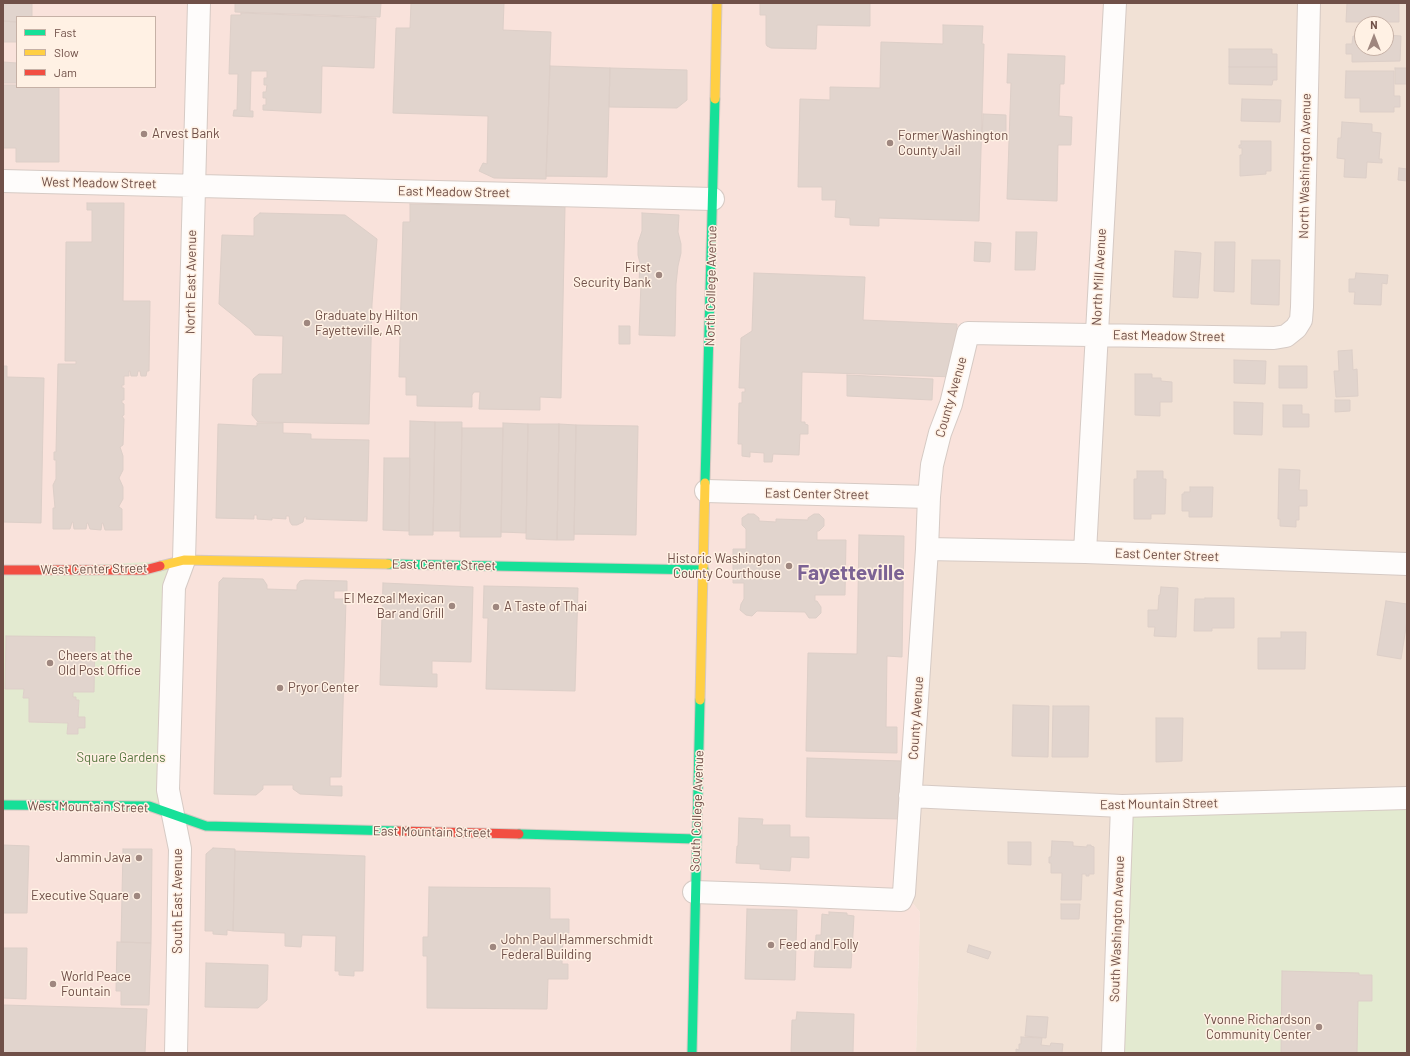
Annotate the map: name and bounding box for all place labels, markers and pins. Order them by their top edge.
place label: Arvest Bank [152,126,220,142]
place label: Former Washington County Jail [898,128,1008,159]
marker: Arvest Bank [139,129,149,139]
marker: Former Washington County Jail [885,138,895,148]
place label: First Security Bank [573,260,651,291]
marker: First Security Bank [654,270,664,280]
place label: Graduate by Hilton Fayetteville, AR [315,308,418,339]
marker: Graduate by Hilton Fayetteville, AR [302,318,312,328]
place label: Historic Washington County Courthouse [667,551,781,582]
marker: Historic Washington County Courthouse [784,561,794,571]
place label: El Mezcal Mexican Bar and Grill [344,591,444,622]
place label: A Taste of Thai [504,599,587,615]
marker: El Mezcal Mexican Bar and Grill [447,601,457,611]
marker: A Taste of Thai [491,602,501,612]
place label: Cheers at the Old Post Office [58,648,141,679]
marker: Cheers at the Old Post Office [45,658,55,668]
place label: Pryor Center [288,680,359,696]
marker: Pryor Center [275,683,285,693]
place label: Jammin Java [56,850,131,866]
marker: Jammin Java [134,853,144,863]
place label: Executive Square [31,888,129,904]
marker: Executive Square [132,891,142,901]
place label: John Paul Hammerschmidt Federal Building [501,932,653,963]
place label: Feed and Folly [779,937,859,953]
marker: Feed and Folly [766,940,776,950]
marker: John Paul Hammerschmidt Federal Building [488,942,498,952]
place label: World Peace Fountain [61,969,131,1000]
marker: World Peace Fountain [48,979,58,989]
place label: Yvonne Richardson Community Center [1204,1012,1311,1043]
marker: Yvonne Richardson Community Center [1314,1022,1324,1032]

